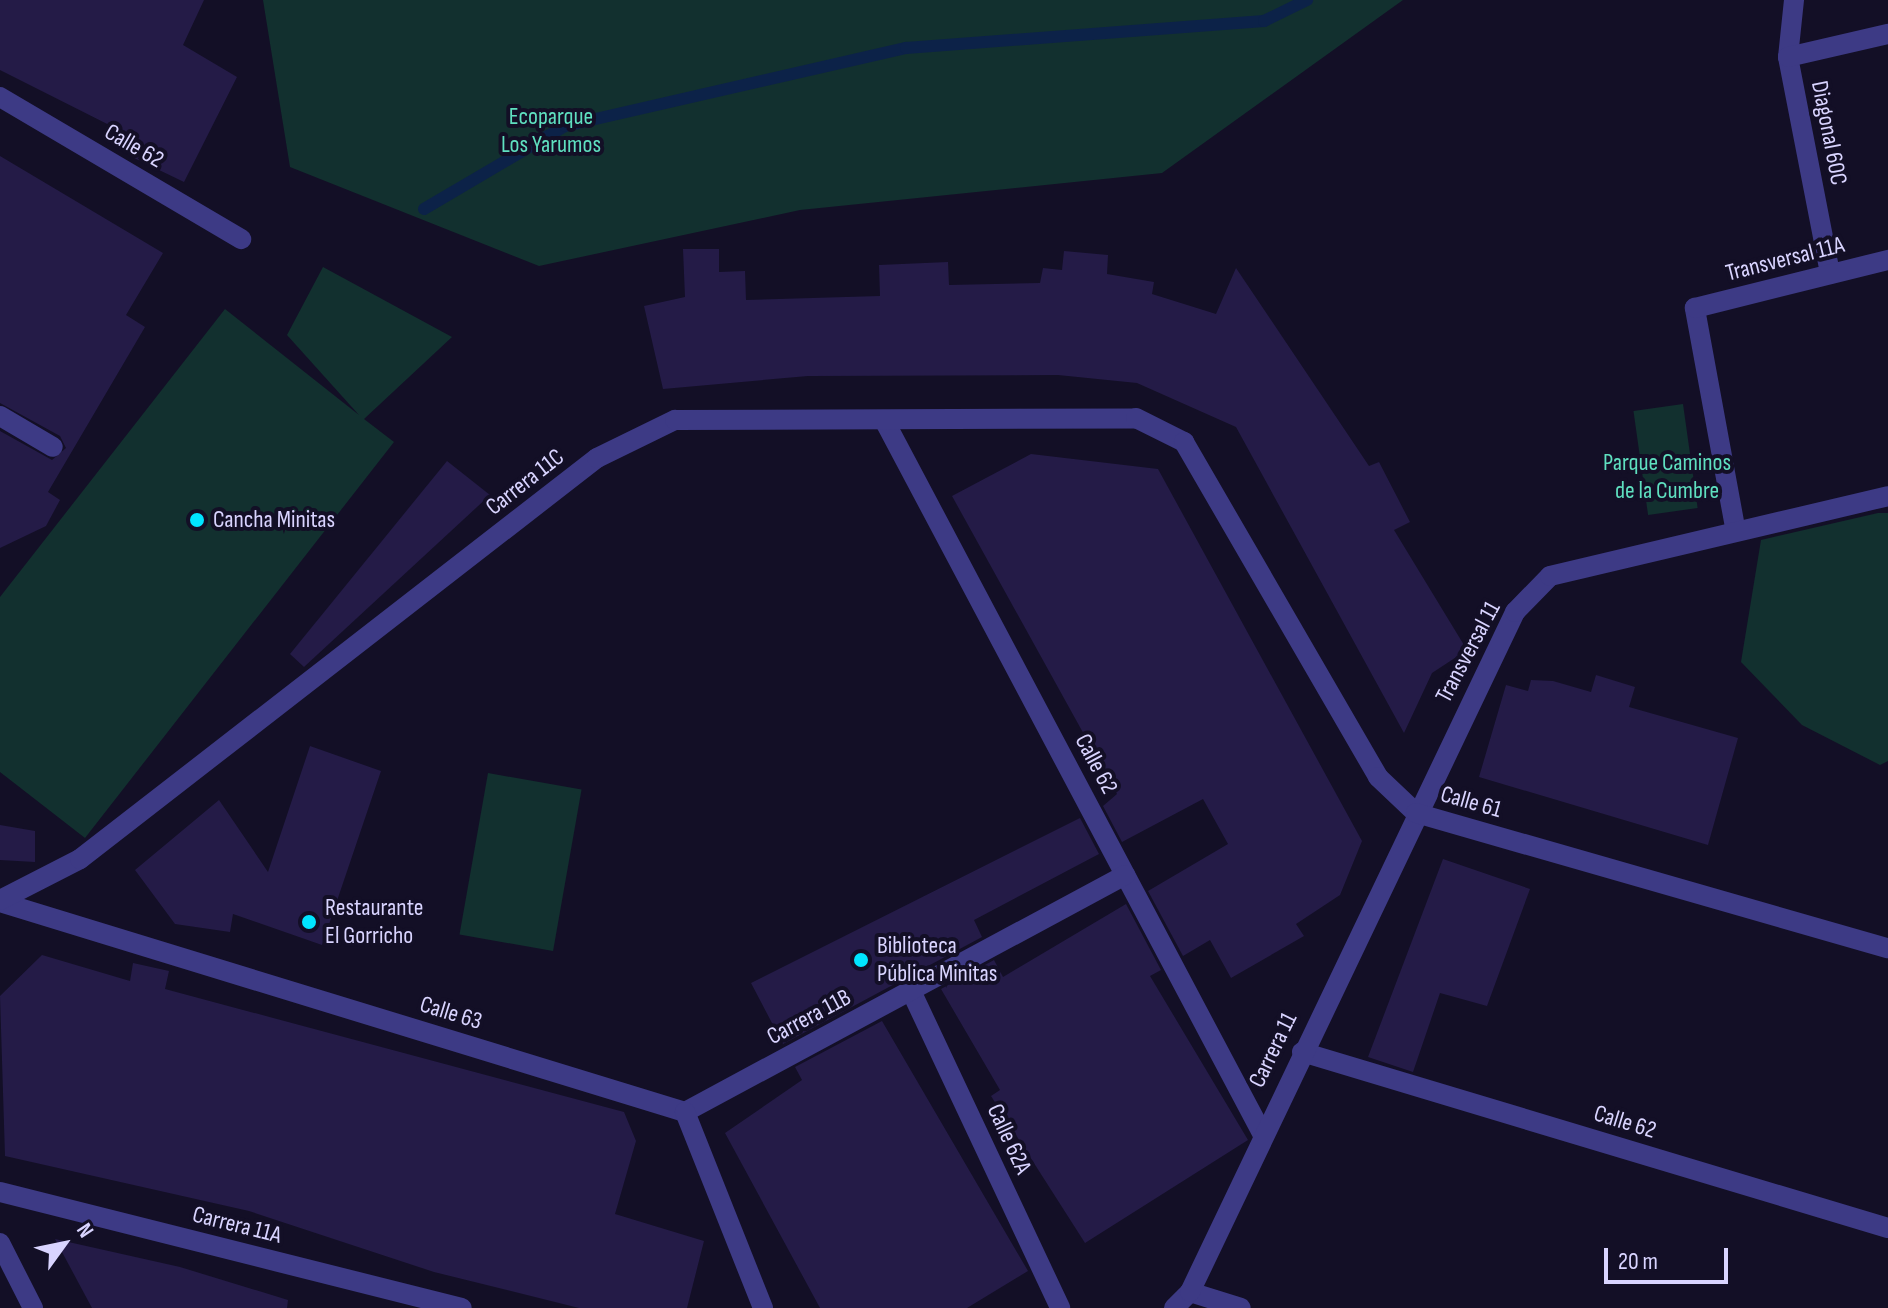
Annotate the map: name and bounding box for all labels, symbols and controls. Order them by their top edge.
street label: Diagonal 60C [1805,78,1853,188]
park label: Ecoparque Los Yarumos [501,103,601,159]
street label: Calle 62 [99,118,169,174]
street label: Transversal 11A [1723,230,1847,288]
street label: Carrera 11C [480,442,570,522]
park label: Parque Caminos de la Cumbre [1603,449,1731,505]
place label: Cancha Minitas [213,506,335,534]
marker: Cancha Minitas [188,511,206,529]
street label: Transversal 11 [1429,596,1507,708]
street label: Calle 62 [1068,729,1124,799]
street label: Calle 61 [1437,780,1505,824]
place label: Restaurante El Gorricho [325,894,423,950]
marker: Restaurante El Gorricho [300,913,318,931]
place label: Biblioteca Pública Minitas [877,932,997,988]
marker: Biblioteca Pública Minitas [852,951,870,969]
street label: Carrera 11B [762,983,856,1051]
street label: Calle 63 [416,990,486,1036]
street label: Carrera 11 [1243,1008,1303,1092]
street label: Calle 62A [980,1099,1038,1179]
street label: Calle 62 [1590,1099,1660,1145]
street label: Carrera 11A [190,1200,284,1250]
north arrow [24,1204,104,1284]
text: N [70,1218,99,1243]
scale bar [1608,1232,1732,1282]
text: 20 m [1618,1247,1658,1276]

